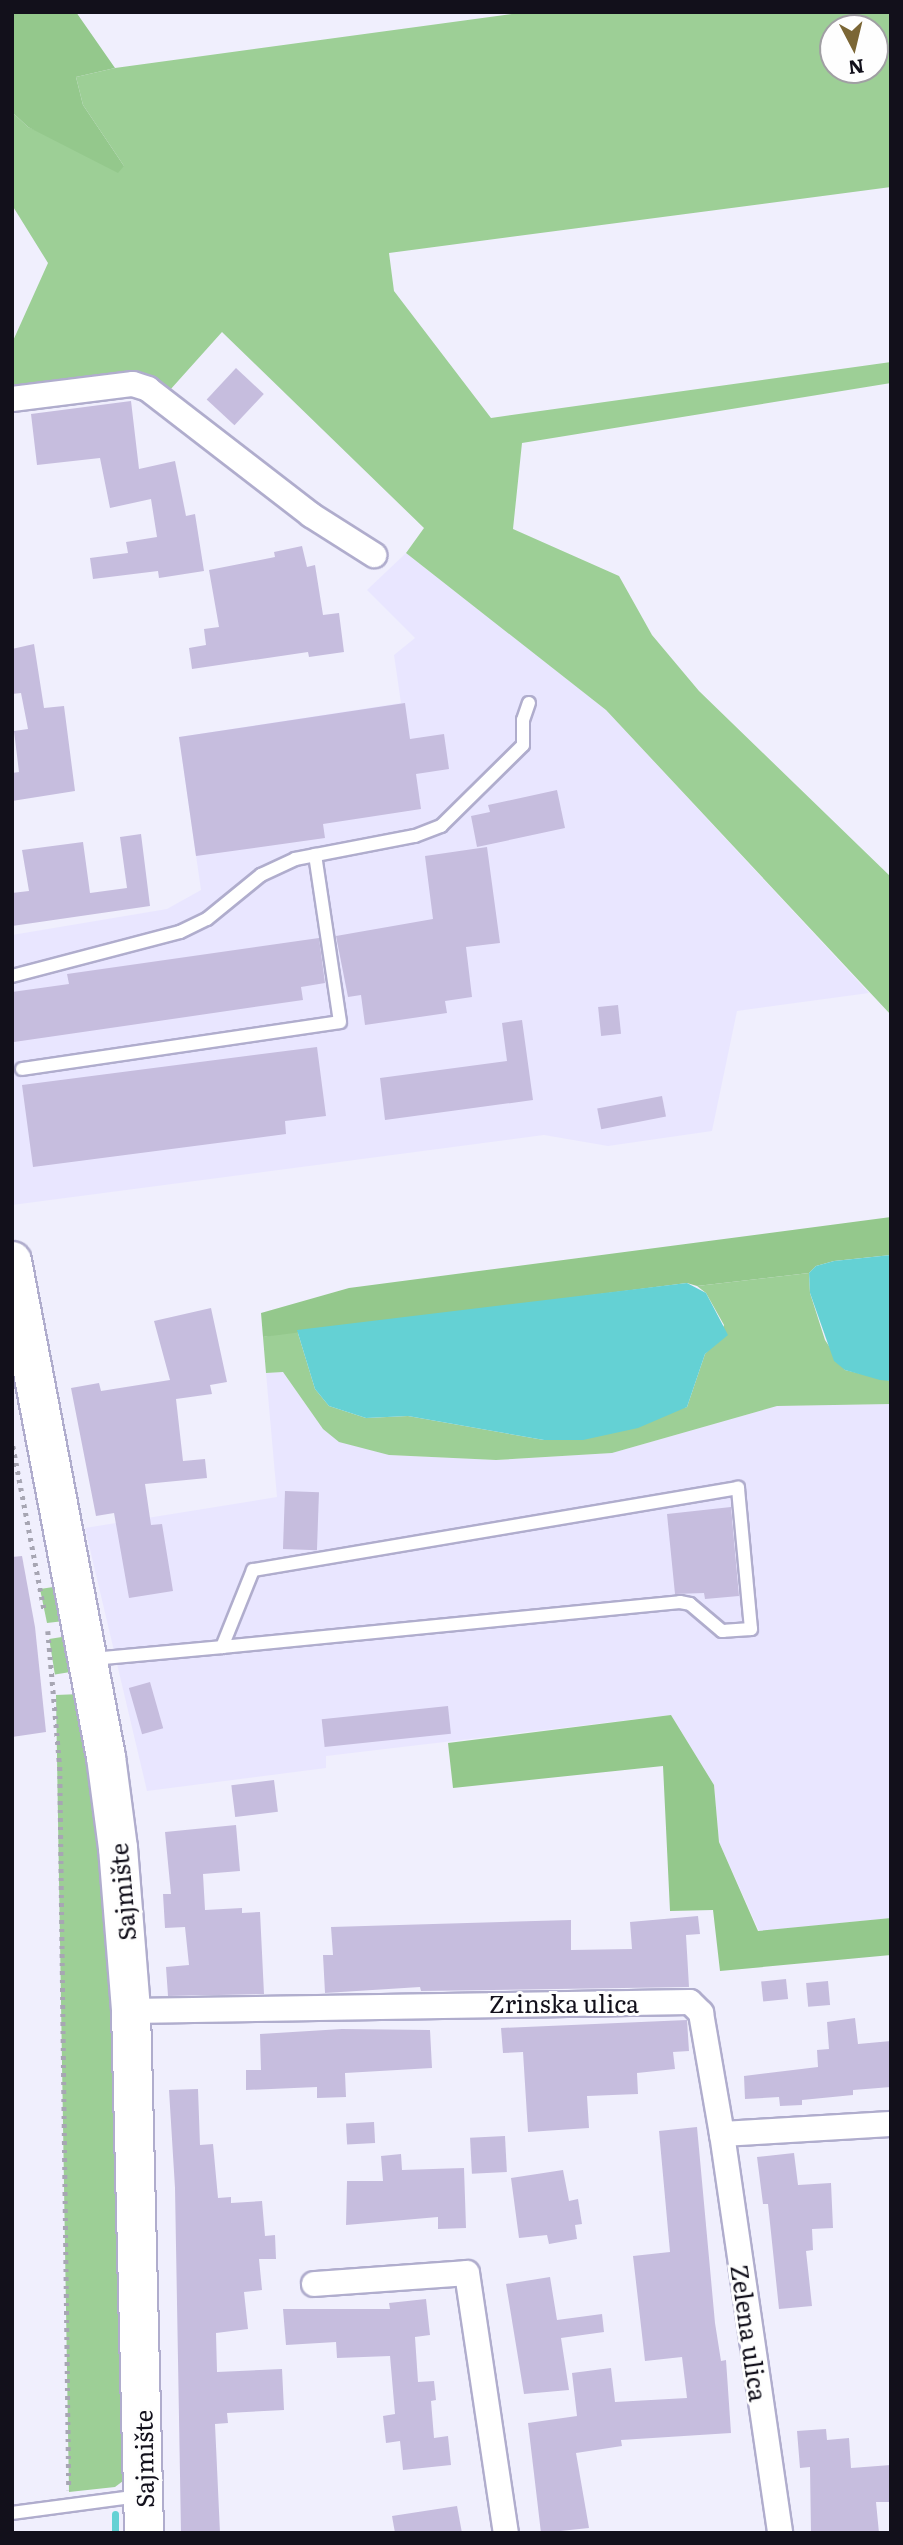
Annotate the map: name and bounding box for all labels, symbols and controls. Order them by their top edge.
north arrow [819,14,889,84]
text: N [847,53,866,83]
street label: Sajmište [103,1842,141,1942]
street label: Zrinska ulica [489,1989,639,2017]
street label: Zelena ulica [726,2263,774,2403]
street label: Sajmište [128,2410,158,2508]

